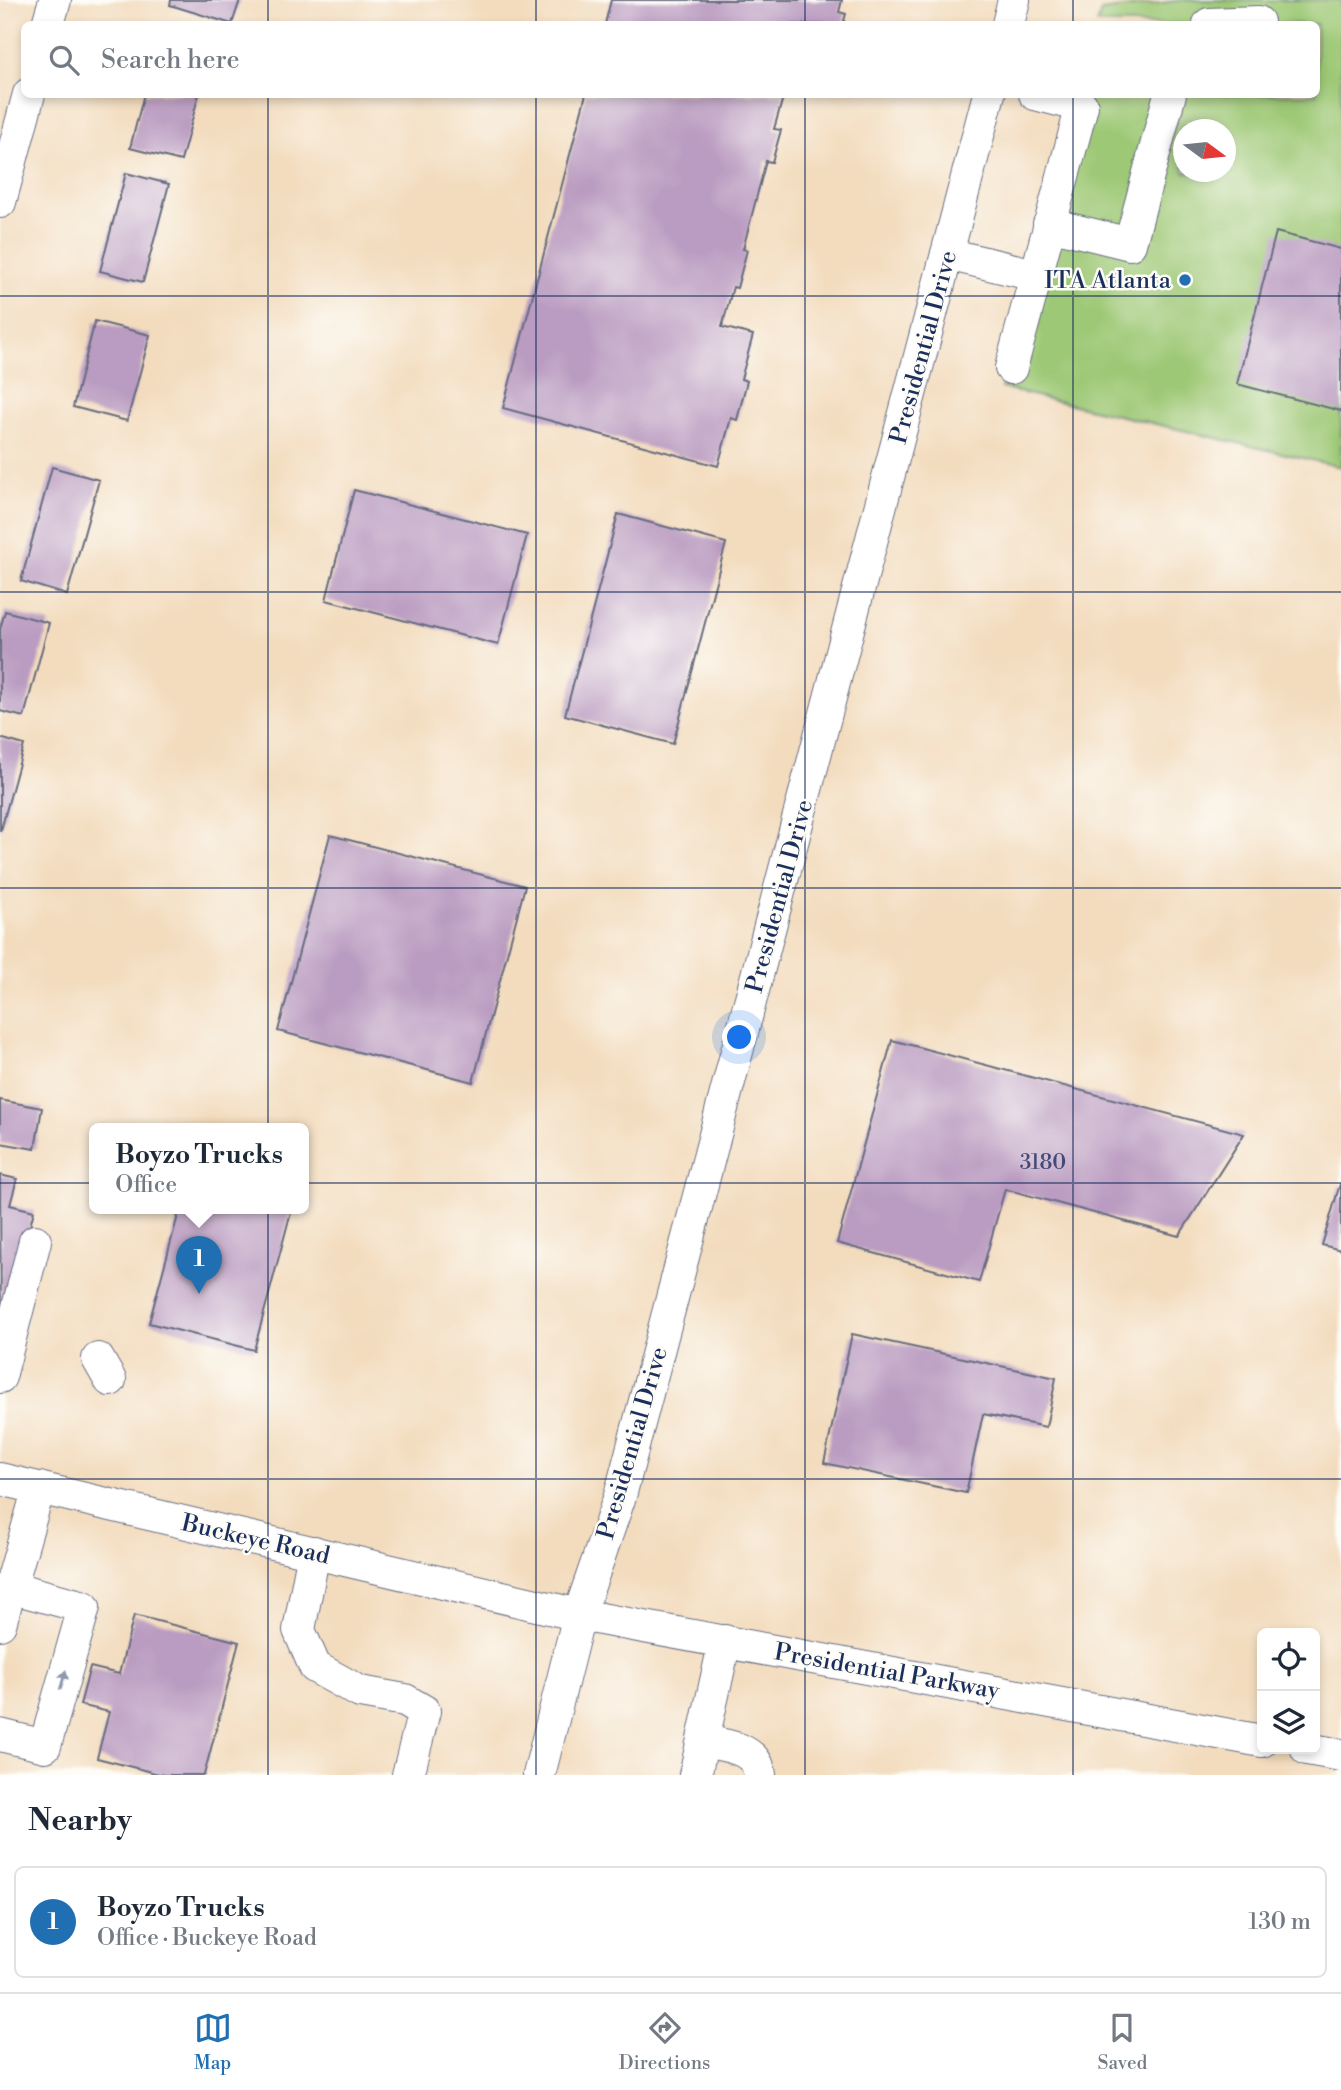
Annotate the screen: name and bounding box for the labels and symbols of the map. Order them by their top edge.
north arrow [1173,119,1236,182]
street label: Presidential Drive [884,247,964,447]
place label: ITA Atlanta [1044,266,1172,296]
marker: ITA Atlanta [1177,272,1193,288]
street label: Presidential Drive [740,796,820,996]
your location [722,1020,756,1054]
house number: 3180 [1020,1150,1066,1176]
pin: 1 [176,1236,222,1294]
street label: Presidential Drive [591,1344,675,1543]
street label: Buckeye Road [178,1508,333,1572]
street label: Presidential Parkway [772,1637,1002,1707]
one-way arrow [59,1670,69,1691]

